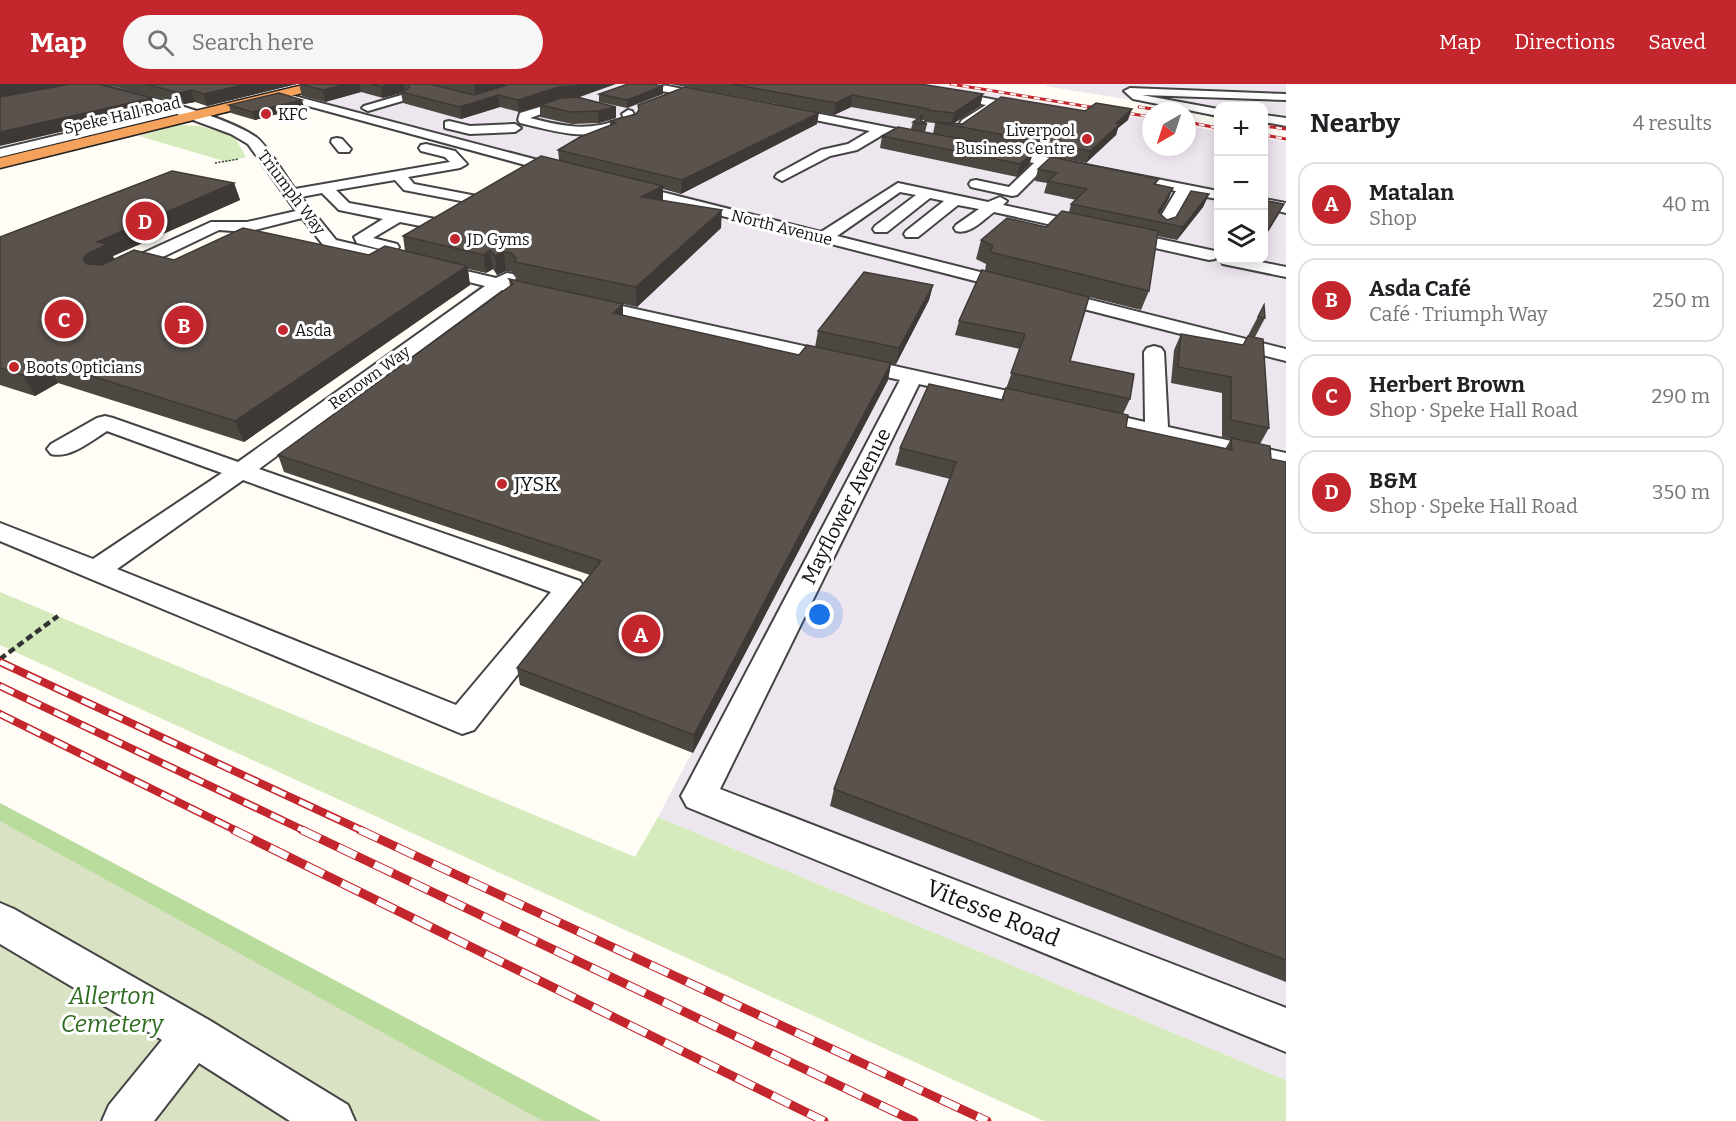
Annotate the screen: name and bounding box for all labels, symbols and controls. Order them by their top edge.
search box [123,15,543,69]
text: Map [30,26,87,59]
icon: search [144,26,177,59]
text: Search here [192,29,314,56]
text: Map [1439,29,1481,55]
text: Directions [1514,29,1615,55]
text: Saved [1648,29,1706,55]
street label: Speke Hall Road [62,93,183,138]
north arrow [1142,102,1196,156]
map controls [1214,102,1268,264]
button: + [1214,102,1268,156]
place label: KFC [278,105,308,124]
marker: KFC [259,107,273,121]
text: Nearby [1310,108,1400,139]
text: 4 results [1633,111,1712,135]
place label: Liverpool Business Centre [955,121,1075,158]
marker: Liverpool Business Centre [1080,132,1094,146]
street label: Triumph Way [254,147,330,238]
button: − [1214,156,1268,210]
text: Matalan [1369,179,1454,206]
text: A [1324,192,1339,216]
text: 40 m [1662,192,1710,216]
pin: D [126,198,164,244]
street label: North Avenue [729,206,834,249]
text: Shop [1369,206,1417,230]
button: layers [1214,210,1268,264]
place label: JD Gyms [466,230,530,249]
marker: JD Gyms [448,232,462,246]
text: Asda Café [1369,275,1471,302]
text: B [1325,288,1338,312]
text: 250 m [1653,288,1710,312]
pin: C [44,296,84,342]
pin: B [164,302,204,348]
text: Café · Triumph Way [1369,302,1548,326]
place label: Asda [295,321,332,340]
marker: Asda [276,323,290,337]
street label: Renown Way [325,341,414,413]
place label: Boots Opticians [26,358,142,377]
marker: Boots Opticians [7,360,21,374]
text: Herbert Brown [1369,371,1525,398]
text: C [1325,384,1338,408]
text: 290 m [1652,384,1710,408]
text: Shop · Speke Hall Road [1369,398,1578,422]
street label: Mayflower Avenue [796,424,896,588]
text: B&M [1369,467,1417,494]
place label: JYSK [513,472,558,496]
marker: JYSK [495,477,509,491]
text: D [1324,480,1339,504]
text: 350 m [1652,480,1710,504]
text: Shop · Speke Hall Road [1369,494,1578,518]
your location [805,600,834,629]
pin: A [622,612,660,656]
street label: Vitesse Road [922,874,1064,952]
park label: Allerton Cemetery [61,982,165,1038]

